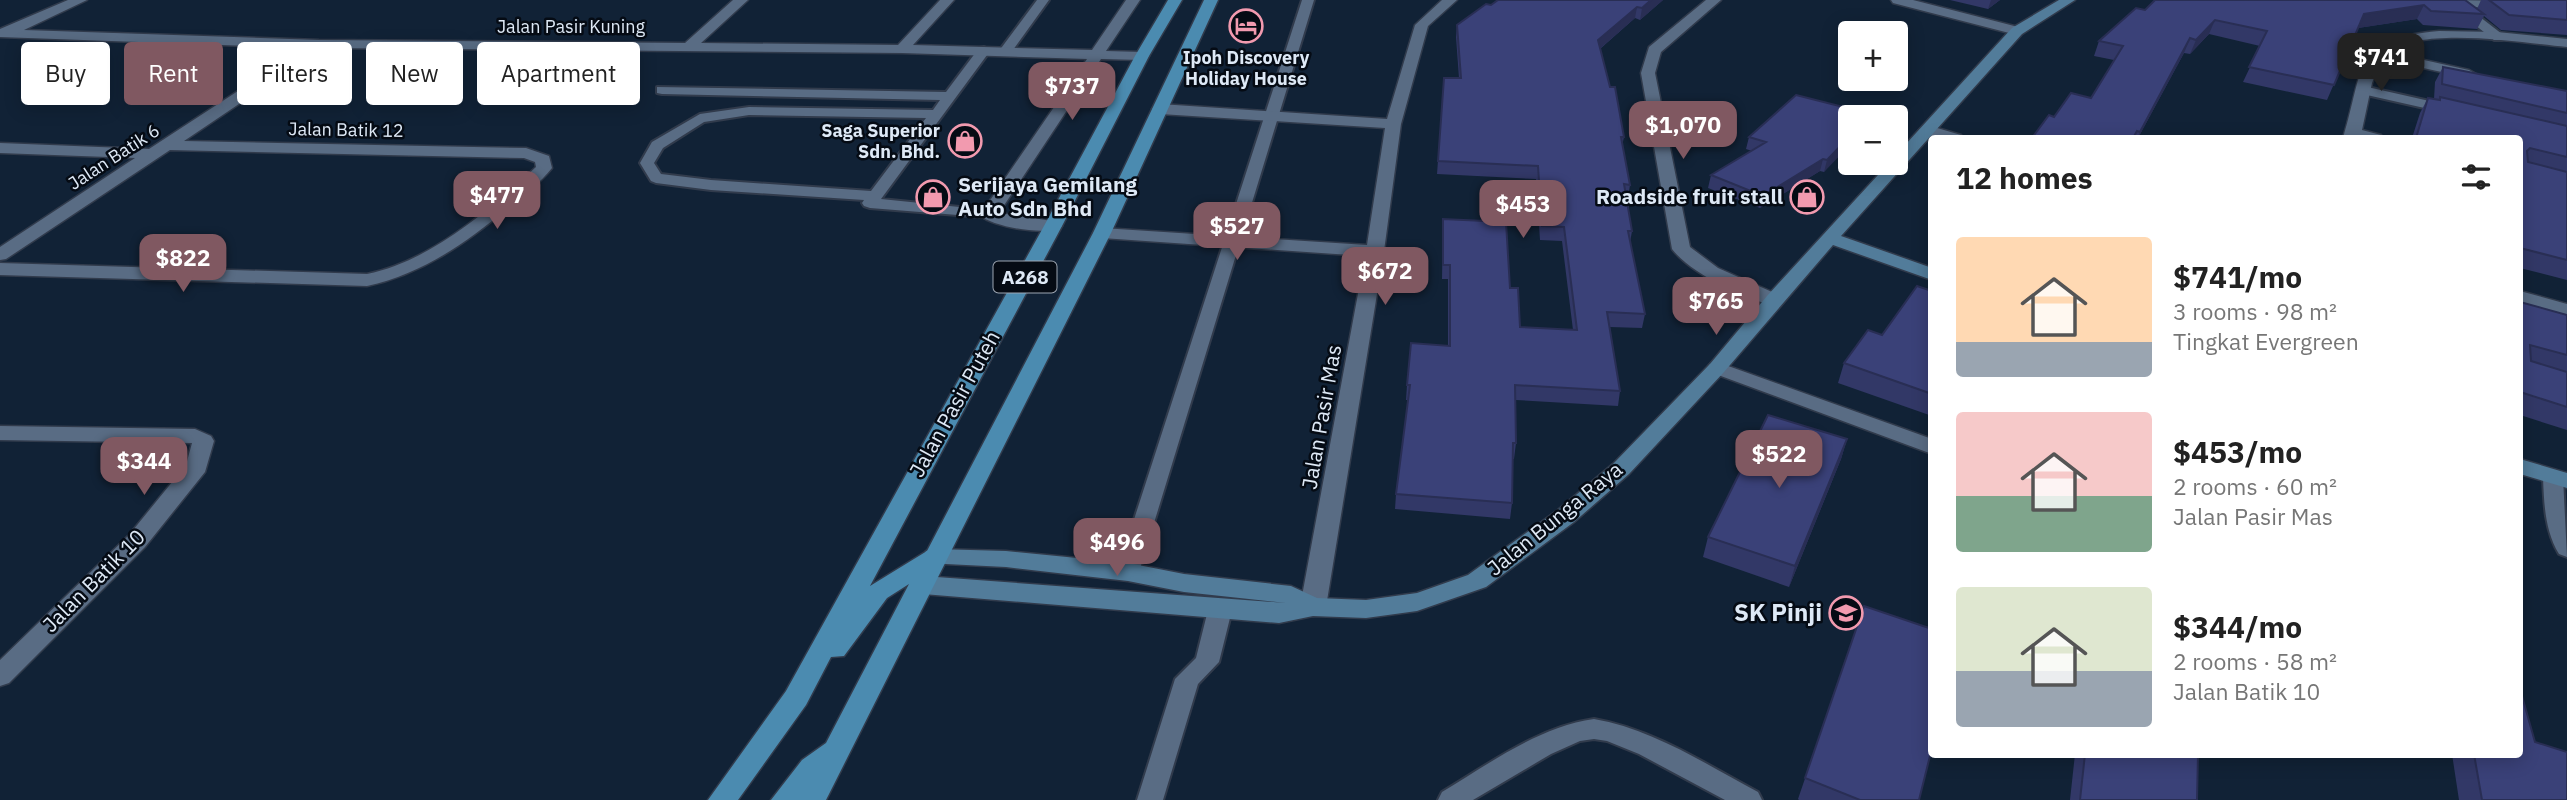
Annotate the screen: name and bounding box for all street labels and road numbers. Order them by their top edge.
street label: Jalan Pasir Kuning [497,15,646,38]
street label: Jalan Batik 12 [288,117,404,142]
street label: Jalan Batik 6 [64,118,164,195]
road number: A268 [993,262,1056,292]
street label: Jalan Pasir Puteh [902,325,1006,482]
street label: Jalan Pasir Mas [1295,342,1347,491]
street label: Jalan Bunga Raya [1481,455,1628,581]
street label: Jalan Batik 10 [36,523,151,638]

